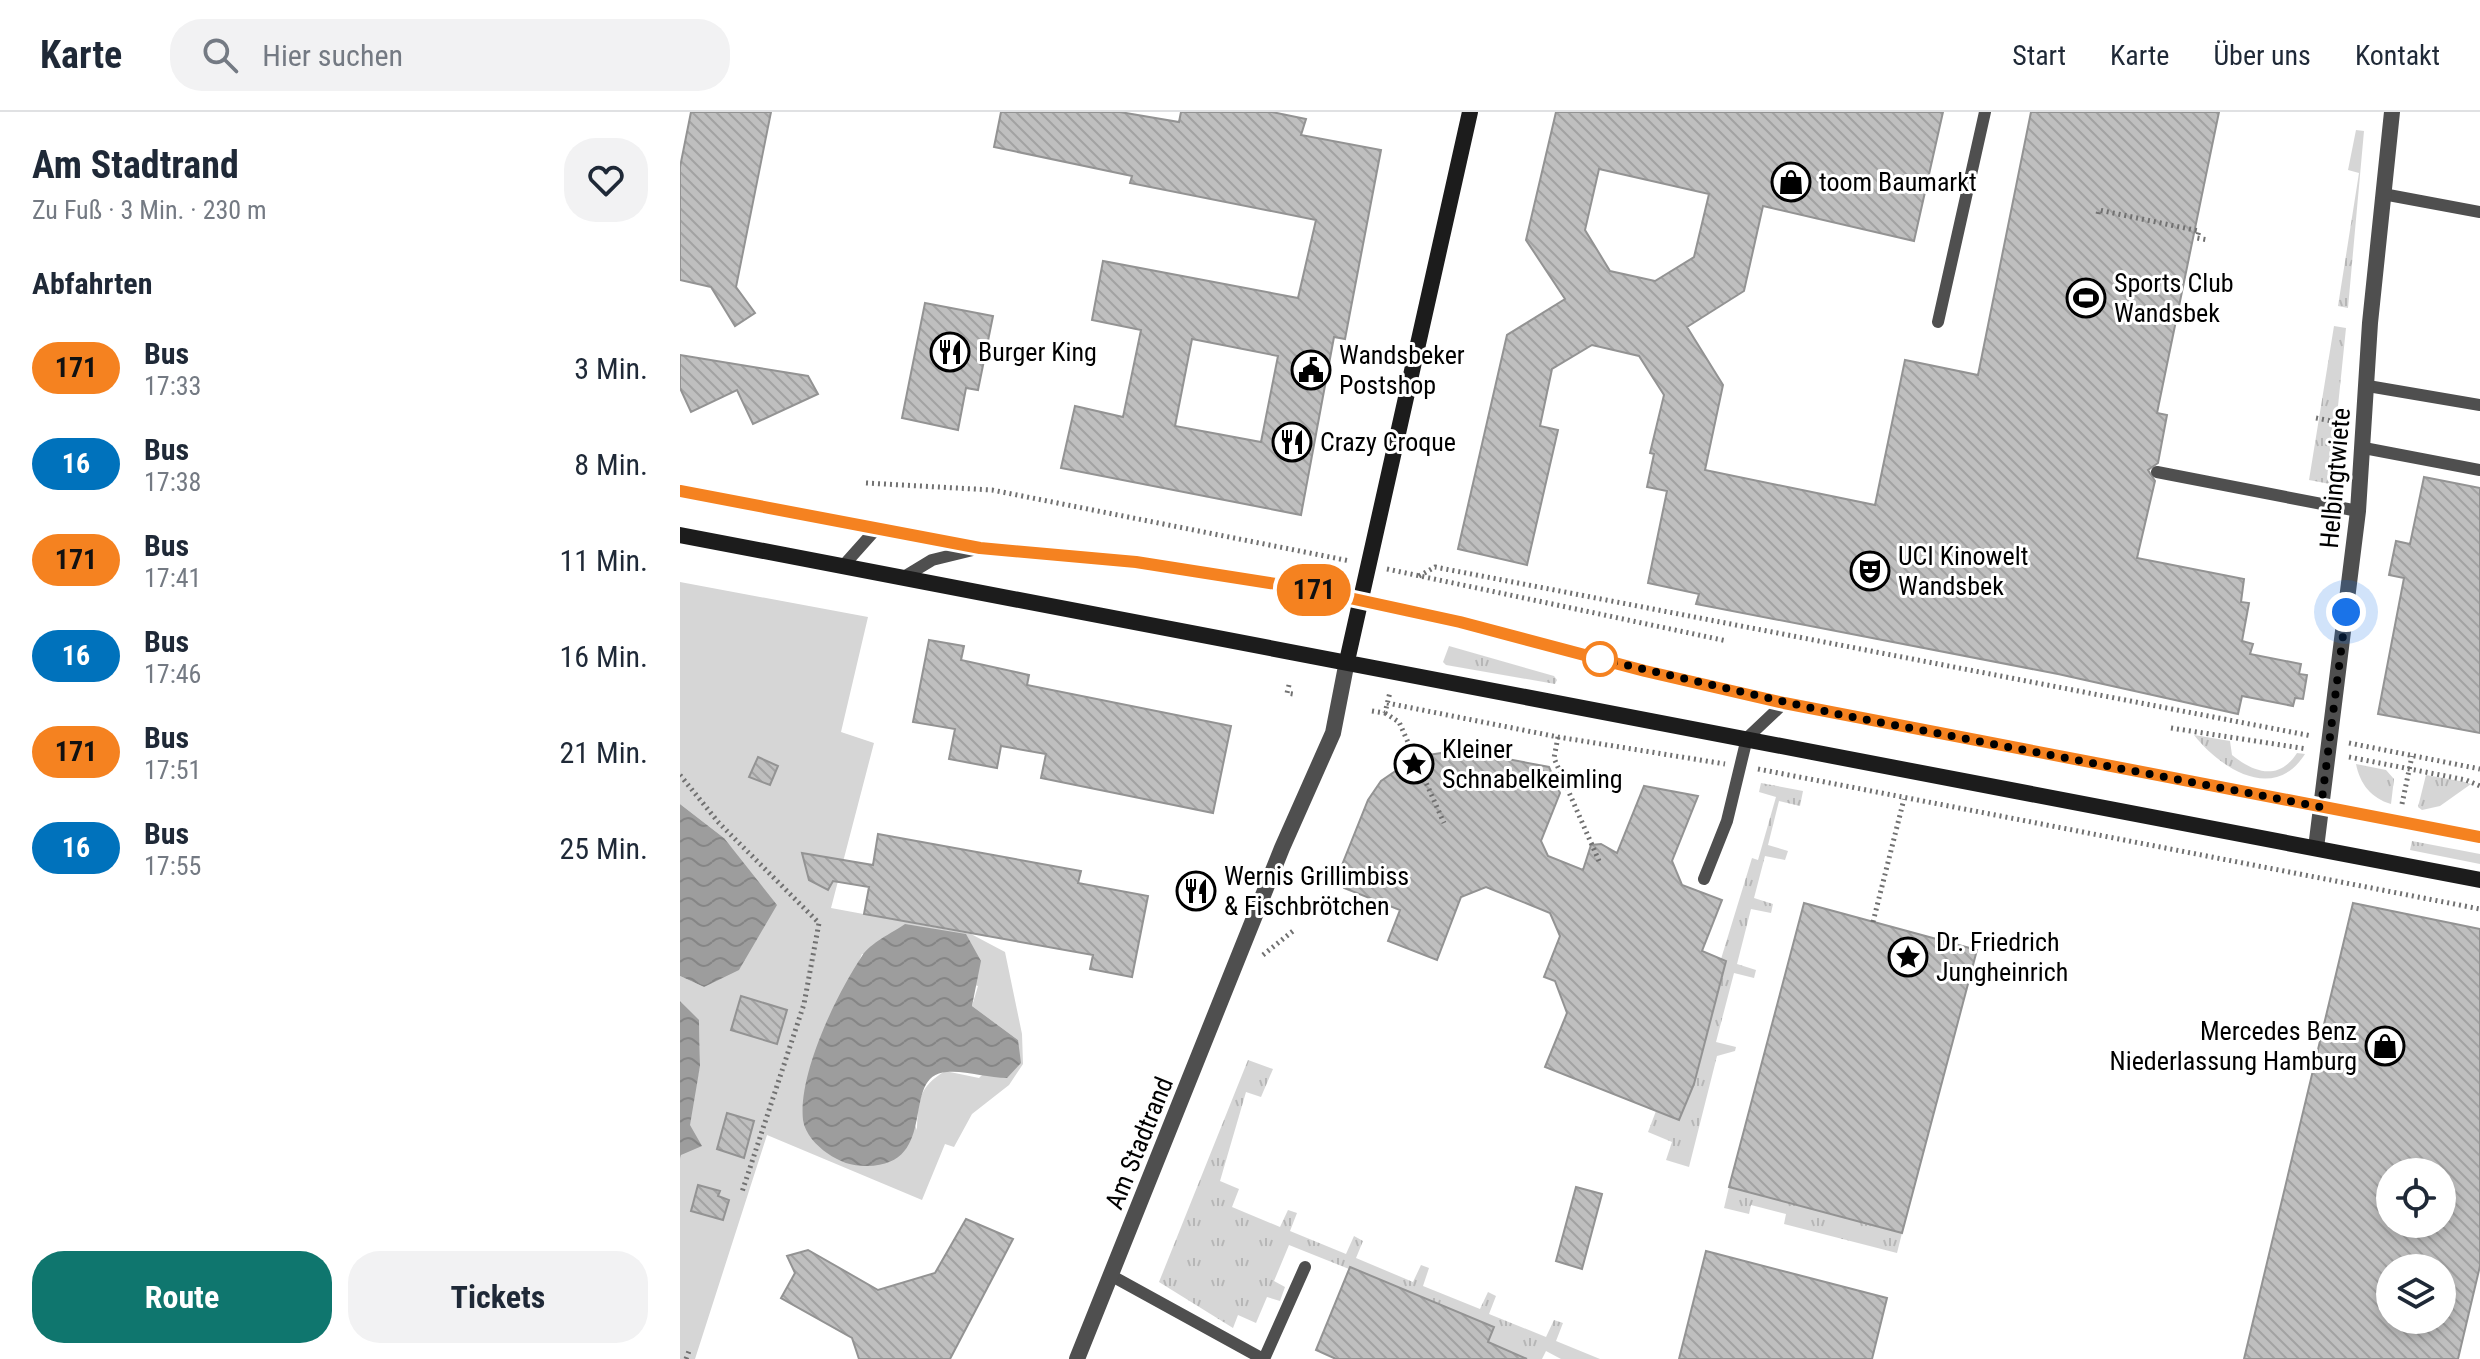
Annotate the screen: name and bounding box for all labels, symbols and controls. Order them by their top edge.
search box [170,19,730,91]
text: Karte [40,33,122,77]
icon: search [198,33,242,77]
text: Hier suchen [262,38,403,73]
text: Start [2012,39,2066,72]
text: Karte [2110,39,2169,72]
text: Über uns [2213,39,2311,72]
text: Kontakt [2355,39,2440,72]
button: heart [564,138,648,222]
text: Am Stadtrand [32,143,239,187]
shop icon: toom Baumarkt [1770,161,1812,203]
place label: toom Baumarkt [1819,167,1977,197]
text: Zu Fuß · 3 Min. · 230 m [32,195,267,225]
text: Abfahrten [32,266,152,301]
place label: Sports Club Wandsbek [2114,268,2234,328]
sports icon: Sports Club Wandsbek [2065,277,2107,319]
restaurant icon: Burger King [929,331,971,373]
text: Bus [144,336,189,371]
place label: Burger King [978,337,1097,367]
place label: Wandsbeker Postshop [1339,340,1465,400]
public building icon: Wandsbeker Postshop [1290,349,1332,391]
text: 171 [55,351,97,384]
text: 3 Min. [574,351,648,386]
text: 17:33 [144,371,201,401]
street label: Helbingtwiete [2314,406,2356,550]
restaurant icon: Crazy Croque [1271,421,1313,463]
place label: Crazy Croque [1320,427,1456,457]
text: Bus [144,432,189,467]
text: 16 [62,447,90,480]
text: 8 Min. [574,447,648,482]
text: 17:38 [144,467,201,497]
text: Bus [144,528,189,563]
place label: UCI Kinowelt Wandsbek [1898,541,2028,601]
text: 171 [55,543,97,576]
text: 11 Min. [560,543,648,578]
theatre icon: UCI Kinowelt Wandsbek [1849,550,1891,592]
text: 17:41 [144,563,201,593]
line badge: 171 [1268,564,1360,616]
text: 171 [1293,573,1335,606]
your location [2326,592,2366,632]
text: Bus [144,624,189,659]
text: 16 [62,639,90,672]
text: 16 Min. [560,639,648,674]
unlabelled marker [1583,642,1617,676]
text: 17:46 [144,659,201,689]
text: Bus [144,720,189,755]
place label: Kleiner Schnabelkeimling [1442,734,1623,794]
text: 171 [55,735,97,768]
text: 21 Min. [560,735,648,770]
place icon: Kleiner Schnabelkeimling [1393,743,1435,785]
text: 17:51 [144,755,201,785]
text: Bus [144,816,189,851]
text: 16 [62,831,90,864]
text: 25 Min. [560,831,648,866]
text: 17:55 [144,851,201,881]
place label: Wernis Grillimbiss & Fischbrötchen [1224,861,1409,921]
restaurant icon: Wernis Grillimbiss & Fischbrötchen [1175,870,1217,912]
place label: Dr. Friedrich Jungheinrich [1936,927,2068,987]
place icon: Dr. Friedrich Jungheinrich [1887,936,1929,978]
place label: Mercedes Benz Niederlassung Hamburg [2110,1016,2357,1076]
shop icon: Mercedes Benz Niederlassung Hamburg [2364,1025,2406,1067]
street label: Am Stadtrand [1099,1072,1179,1214]
map controls [2376,1158,2456,1334]
button: locate [2376,1158,2456,1238]
button: Route [32,1251,332,1343]
button: Tickets [348,1251,648,1343]
button: layers [2376,1254,2456,1334]

